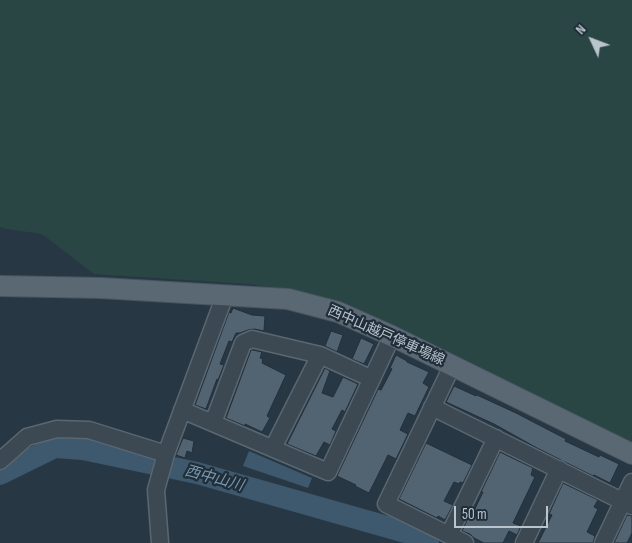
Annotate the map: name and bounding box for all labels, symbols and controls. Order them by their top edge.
north arrow [567,15,617,65]
text: N [572,21,589,38]
street label: 西中山越戸停車場線 [325,303,447,369]
water label: 西中山川 [183,463,245,495]
scale bar [457,496,551,528]
text: 50 m [462,505,487,524]

